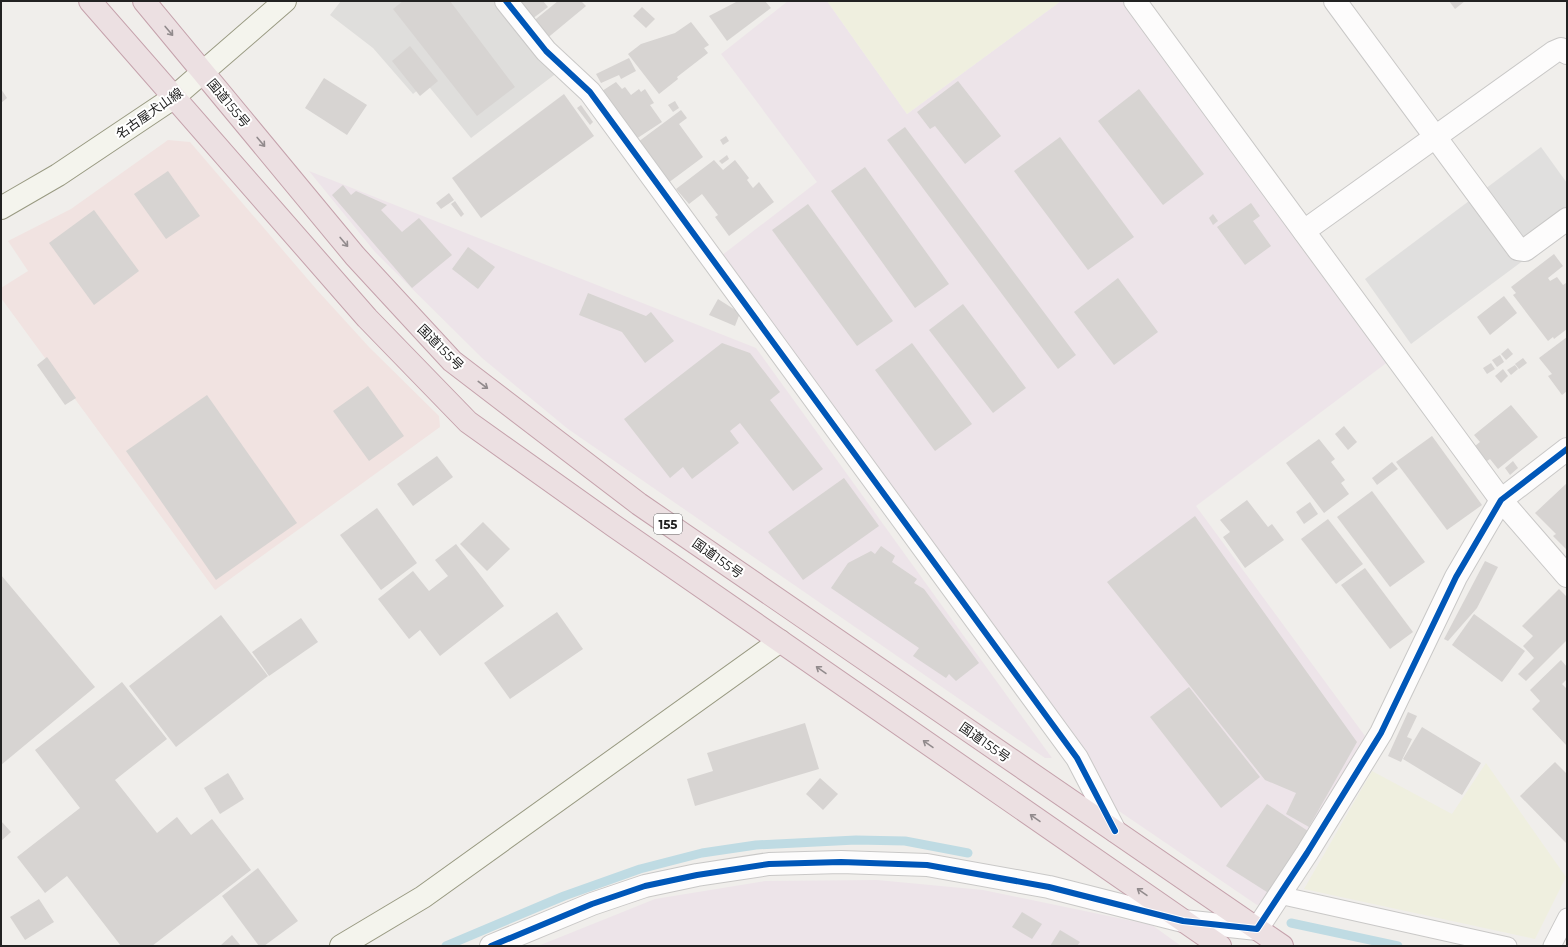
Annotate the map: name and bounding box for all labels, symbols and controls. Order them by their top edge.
one-way arrow [164,26,173,36]
street label: 国道155号 [204,76,254,130]
street label: 名古屋犬山線 [112,84,186,142]
one-way arrow [256,137,265,147]
one-way arrow [339,237,348,247]
street label: 国道155号 [415,321,467,373]
one-way arrow [477,380,488,389]
road number: 155 [654,514,682,534]
street label: 国道155号 [690,535,746,581]
one-way arrow [816,666,827,674]
street label: 国道155号 [957,719,1013,765]
one-way arrow [923,740,934,748]
one-way arrow [1029,814,1040,822]
one-way arrow [1136,888,1147,896]

